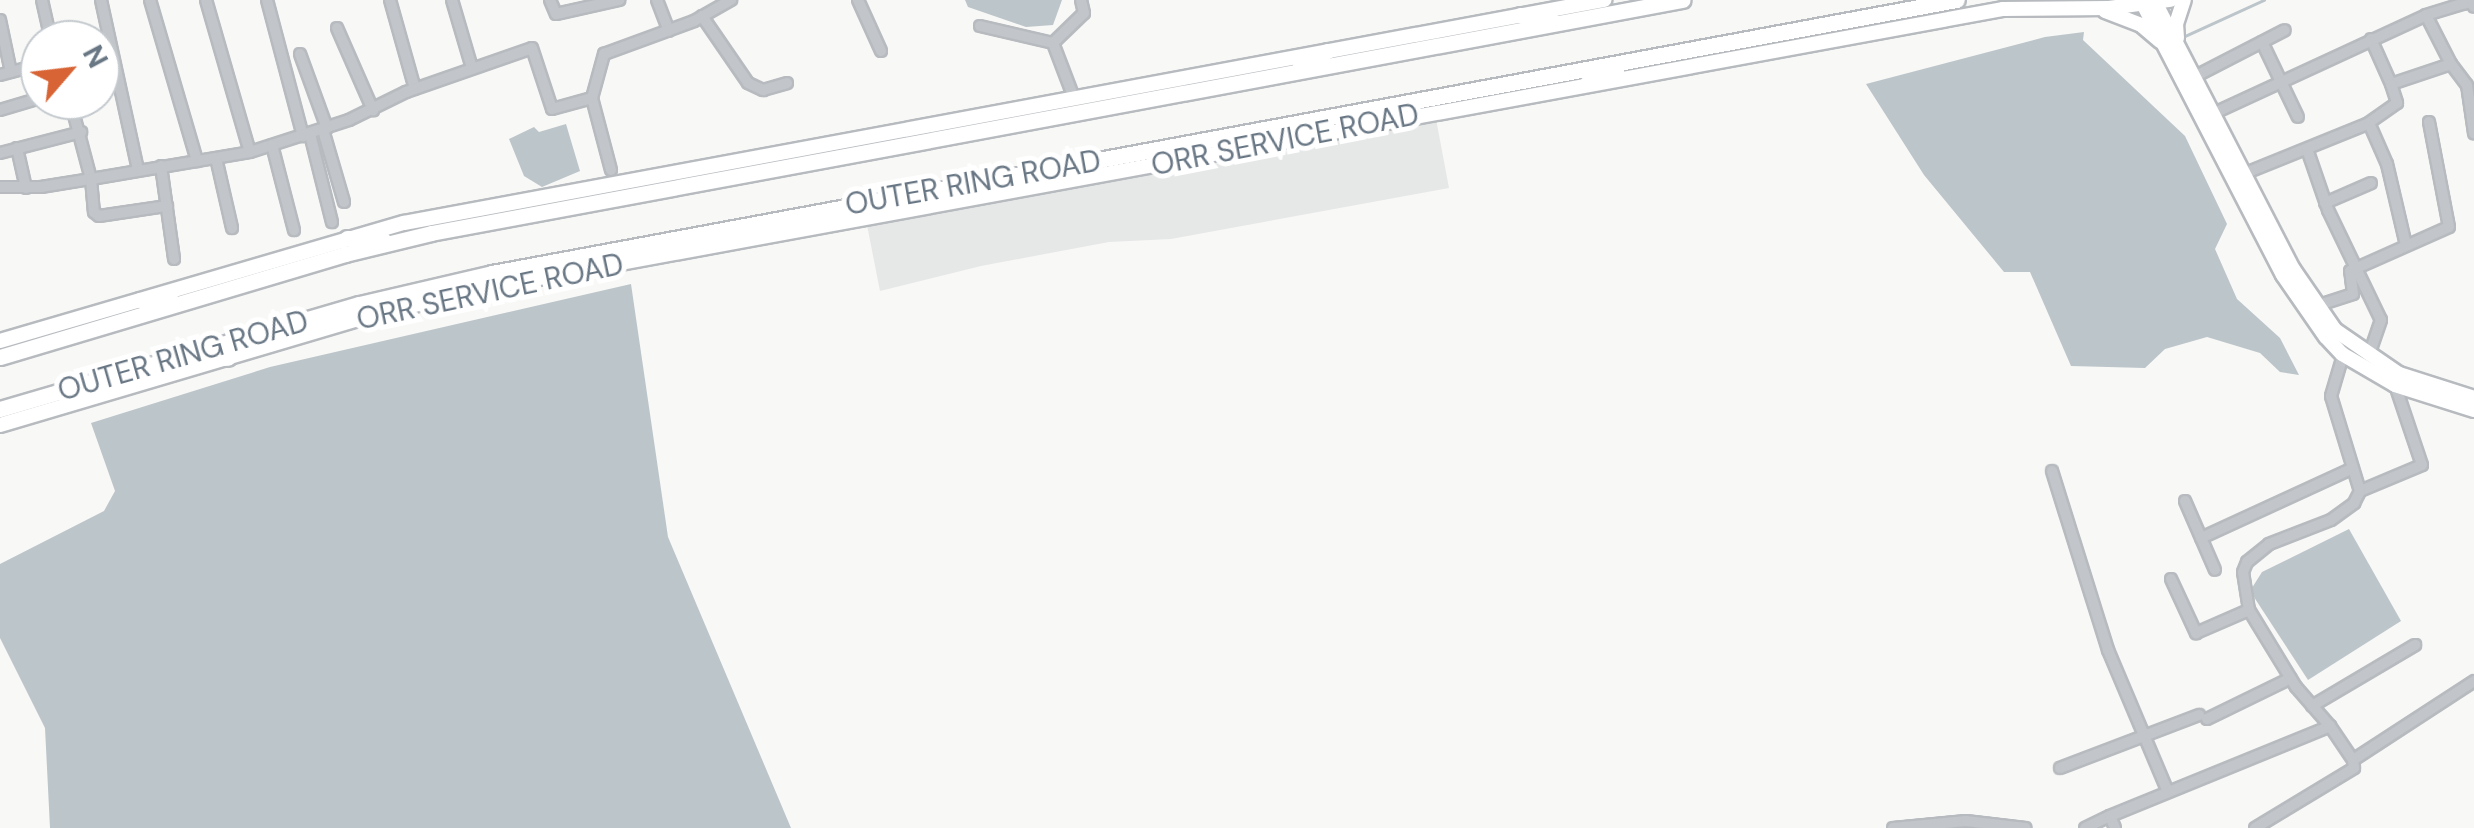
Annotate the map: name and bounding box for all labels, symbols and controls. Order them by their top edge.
north arrow [20,20,120,120]
text: N [74,39,116,74]
street label: ORR SERVICE ROAD [1148,96,1422,184]
street label: OUTER RING ROAD [842,143,1104,223]
street label: ORR SERVICE ROAD [353,246,627,338]
street label: OUTER RING ROAD [54,303,312,409]

